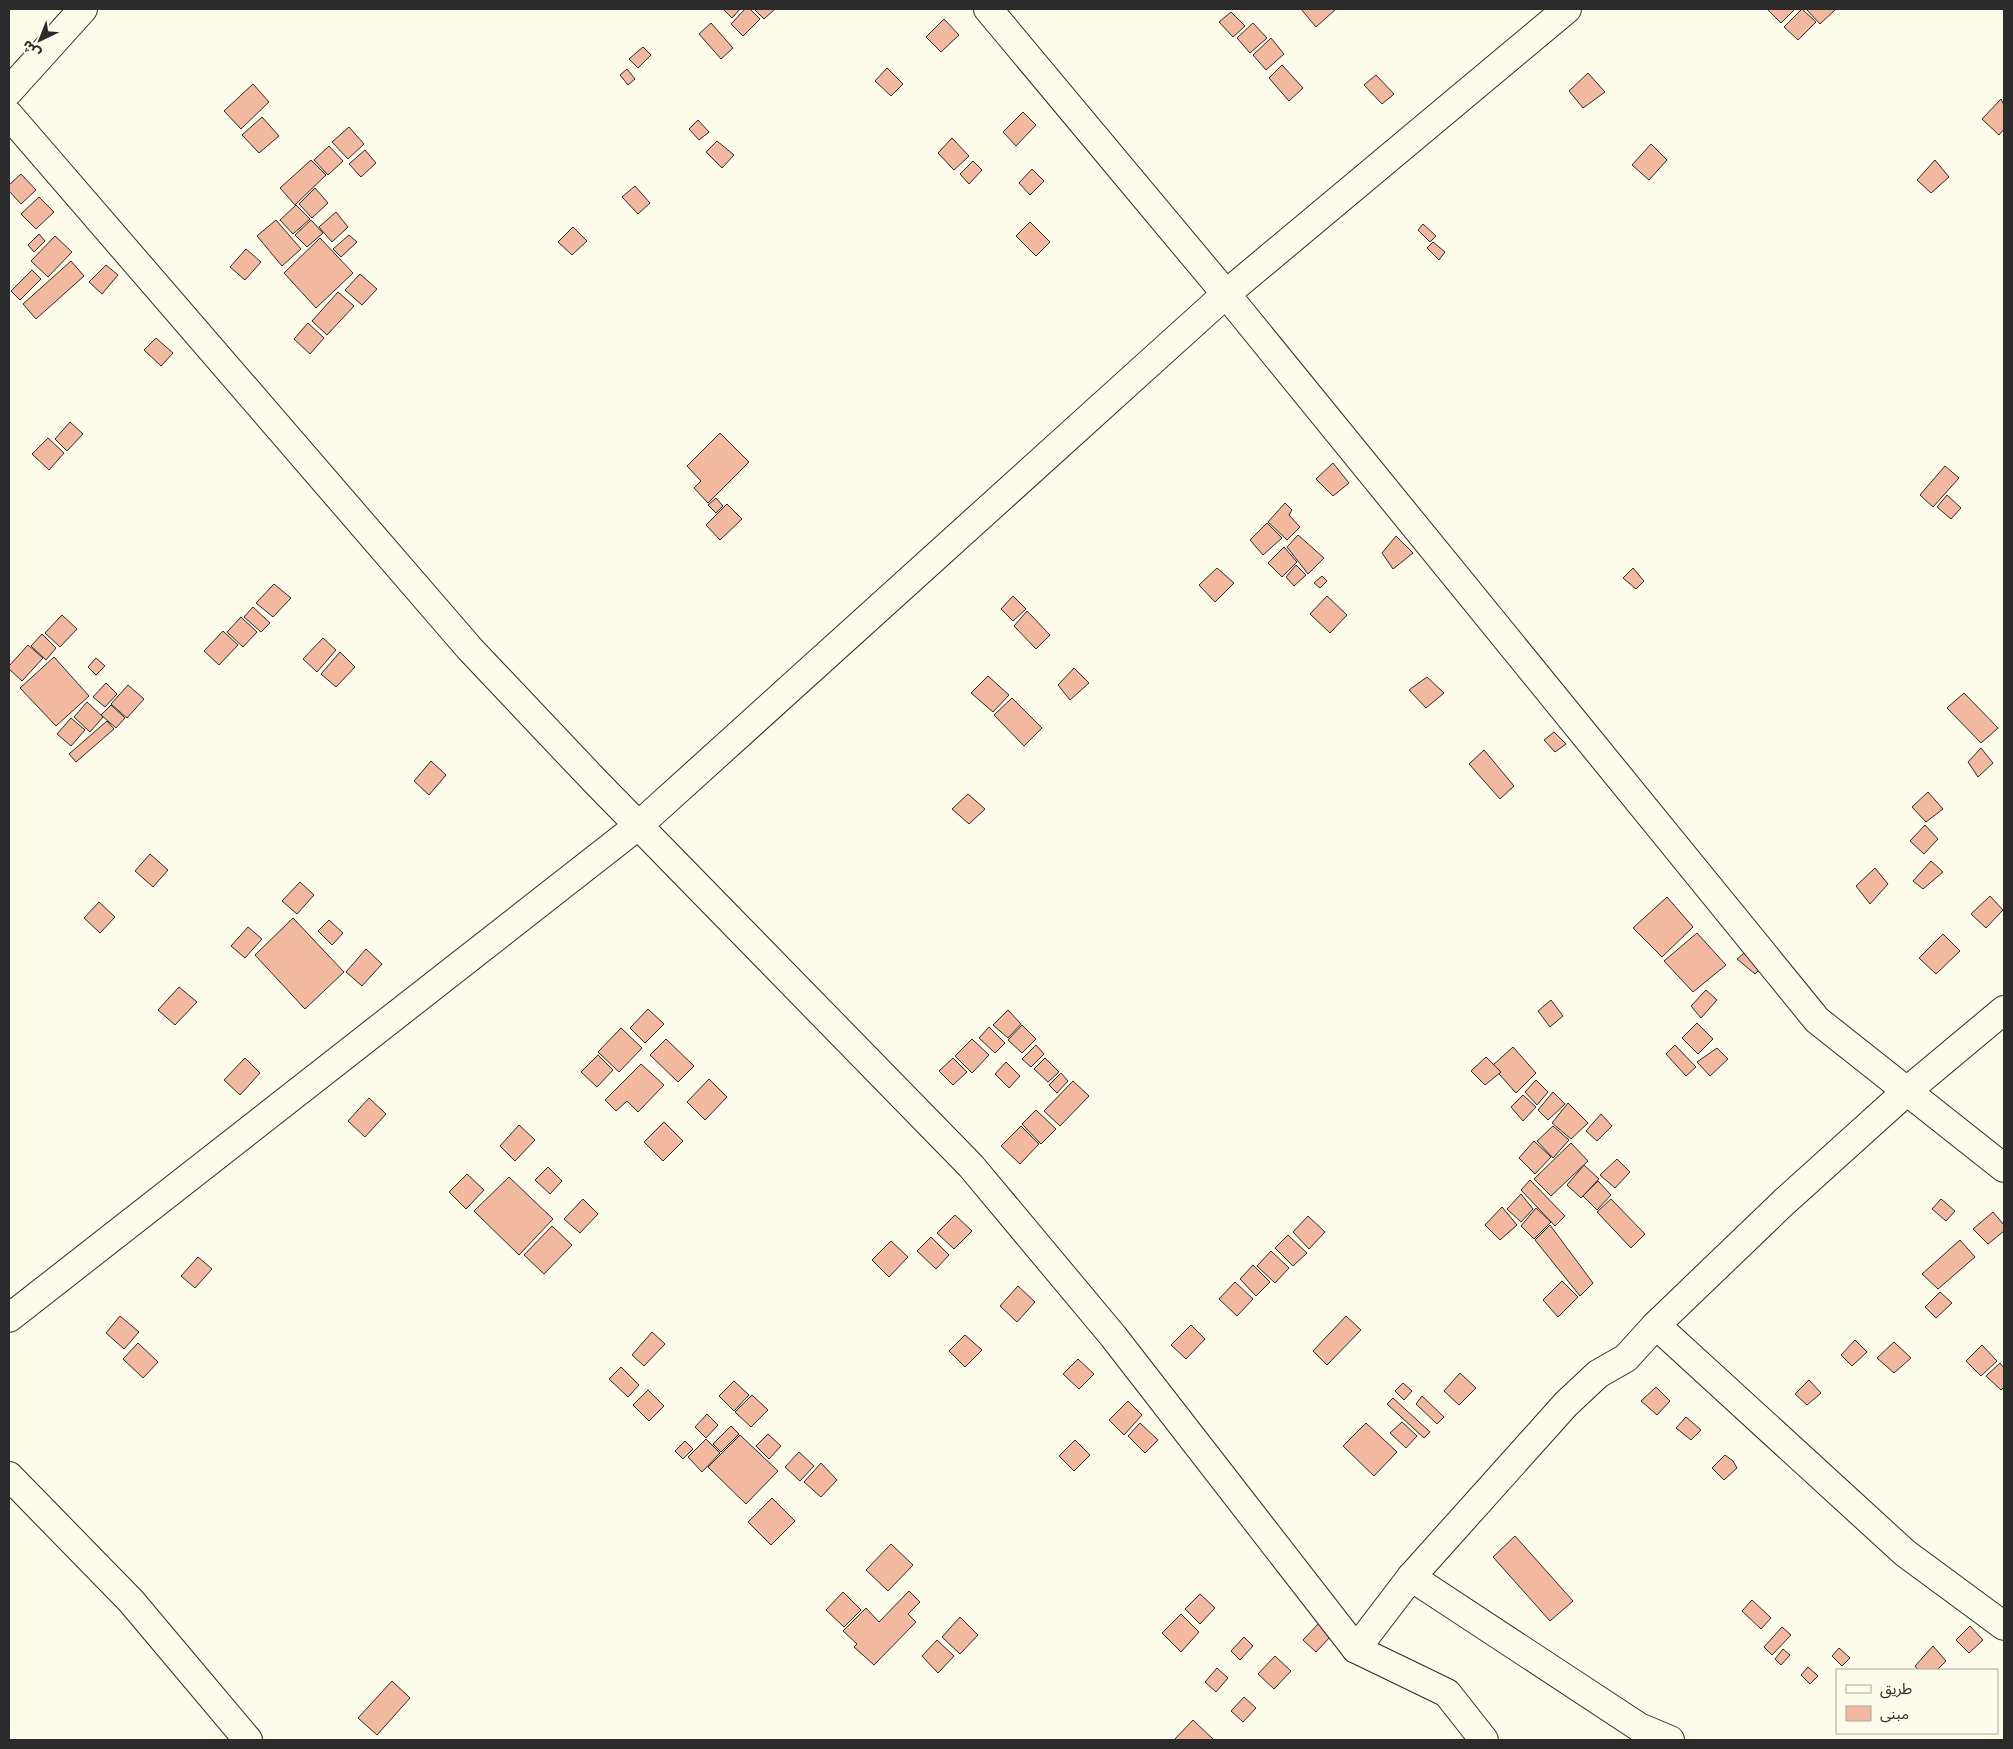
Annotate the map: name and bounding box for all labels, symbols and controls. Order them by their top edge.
north arrow [15,15,65,65]
text: ش [19,37,44,62]
legend [1836,1669,1998,1734]
text: طريق [1880,1680,1912,1699]
text: مبنى [1880,1705,1909,1723]

